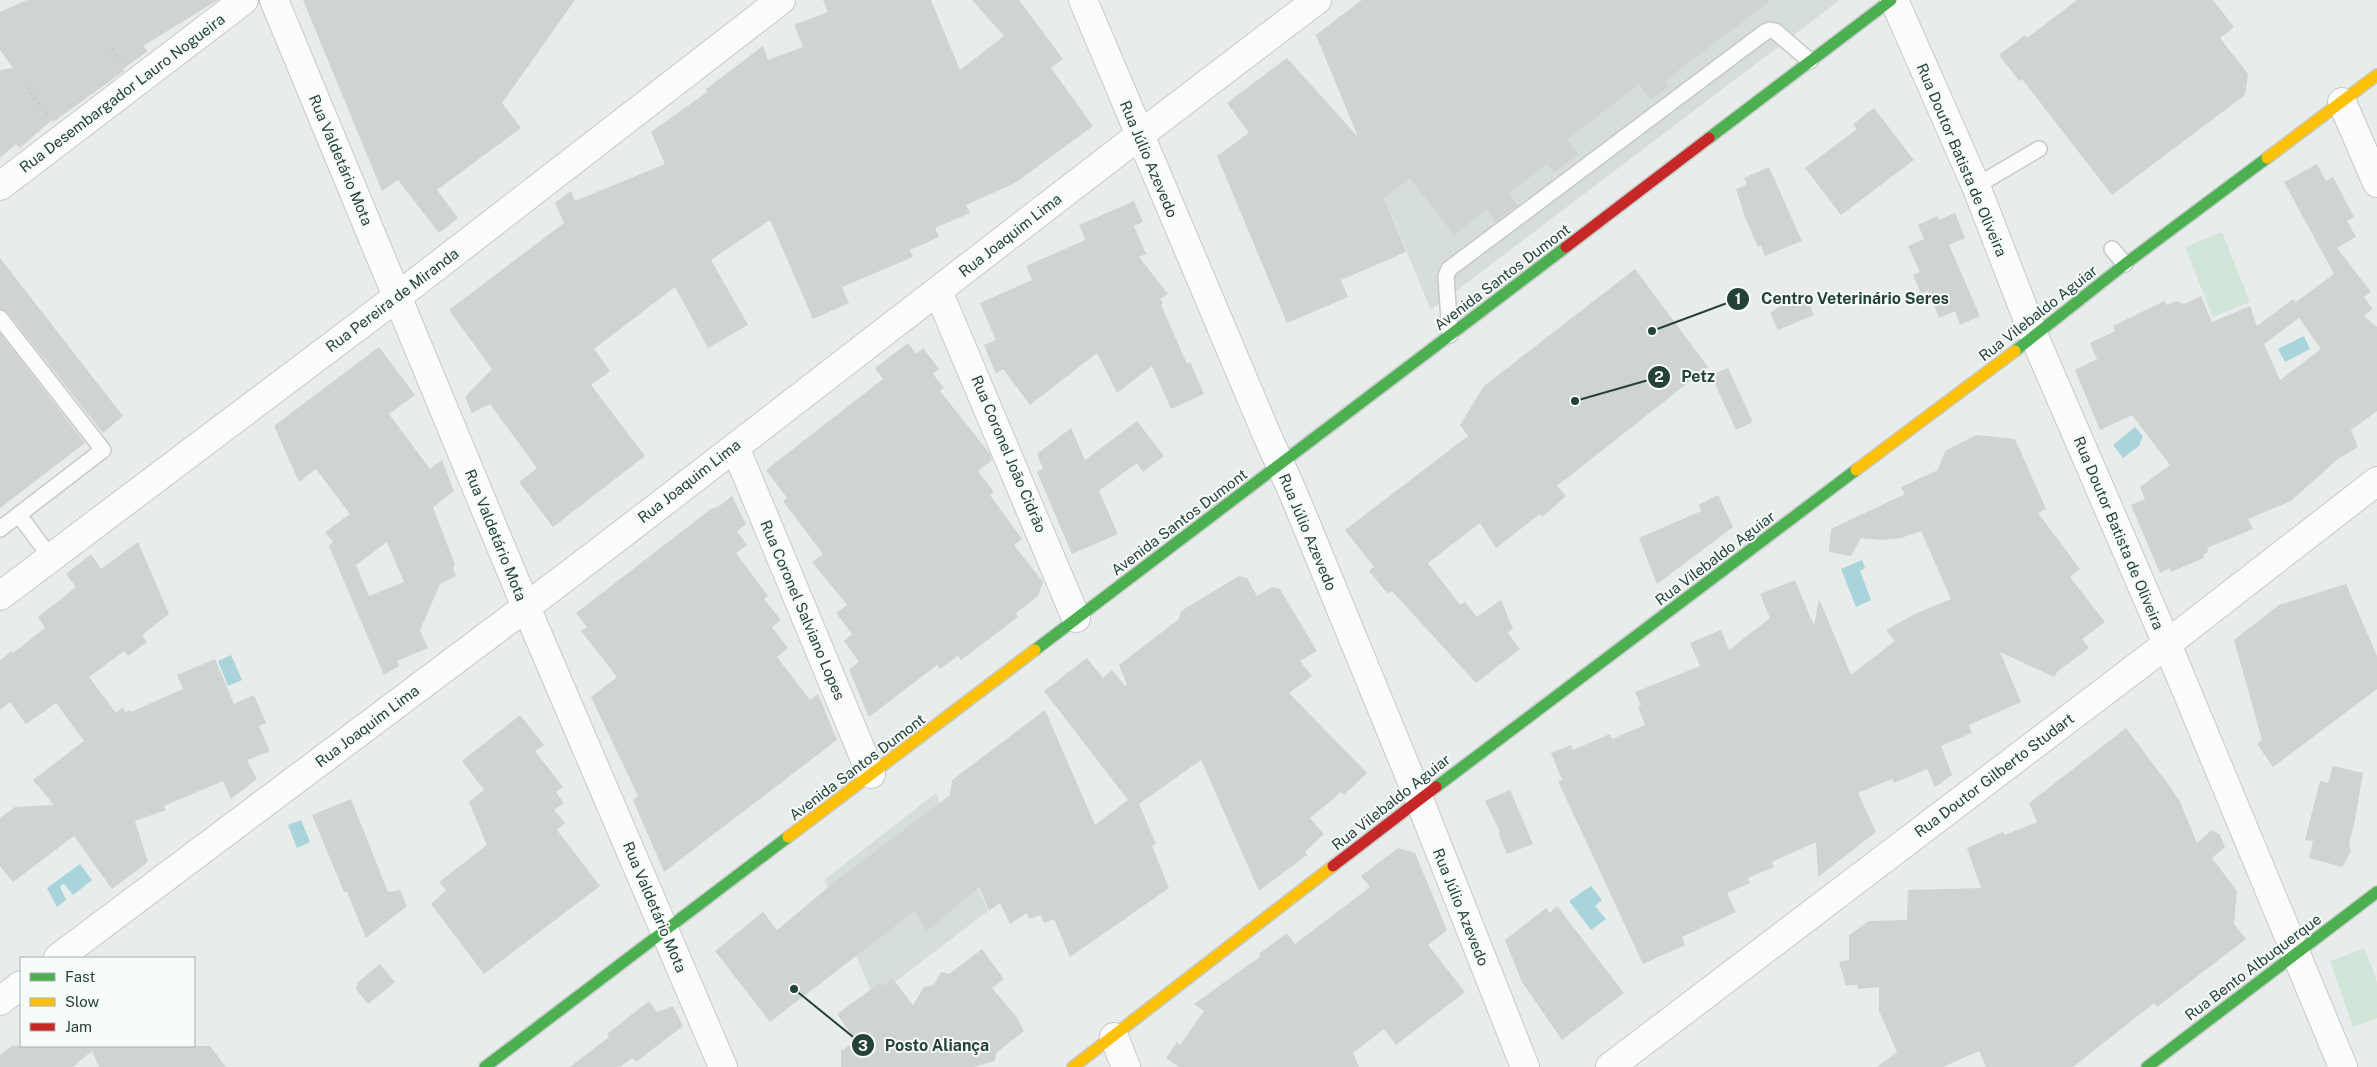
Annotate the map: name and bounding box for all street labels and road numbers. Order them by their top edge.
street label: Rua Desembargador Lauro Nogueira [16,10,228,176]
street label: Rua Doutor Batista de Oliveira [1914,61,2010,259]
street label: Rua Valdetário Mota [306,92,376,228]
street label: Rua Júlio Azevedo [1117,98,1181,220]
street label: Rua Joaquim Lima [955,190,1065,280]
street label: Avenida Santos Dumont [1431,220,1573,334]
street label: Rua Pereira de Miranda [322,245,462,355]
street label: Rua Vilebaldo Aguiar [1975,261,2101,364]
street label: Rua Coronel João Cidrão [968,373,1050,535]
street label: Rua Doutor Batista de Oliveira [2071,434,2167,632]
street label: Rua Joaquim Lima [634,436,744,526]
street label: Avenida Santos Dumont [1108,465,1250,579]
street label: Rua Valdetário Mota [462,467,530,603]
street label: Rua Júlio Azevedo [1276,471,1340,593]
street label: Rua Vilebaldo Aguiar [1652,507,1778,609]
street label: Rua Coronel Salviano Lopes [757,518,849,702]
street label: Rua Joaquim Lima [312,682,422,770]
street label: Rua Doutor Gilberto Studart [1911,709,2077,840]
street label: Avenida Santos Dumont [786,710,928,824]
street label: Rua Vilebaldo Aguiar [1328,750,1454,853]
street label: Rua Valdetário Mota [620,839,690,975]
street label: Rua Júlio Azevedo [1430,846,1492,968]
street label: Rua Bento Albuquerque [2182,910,2324,1024]

